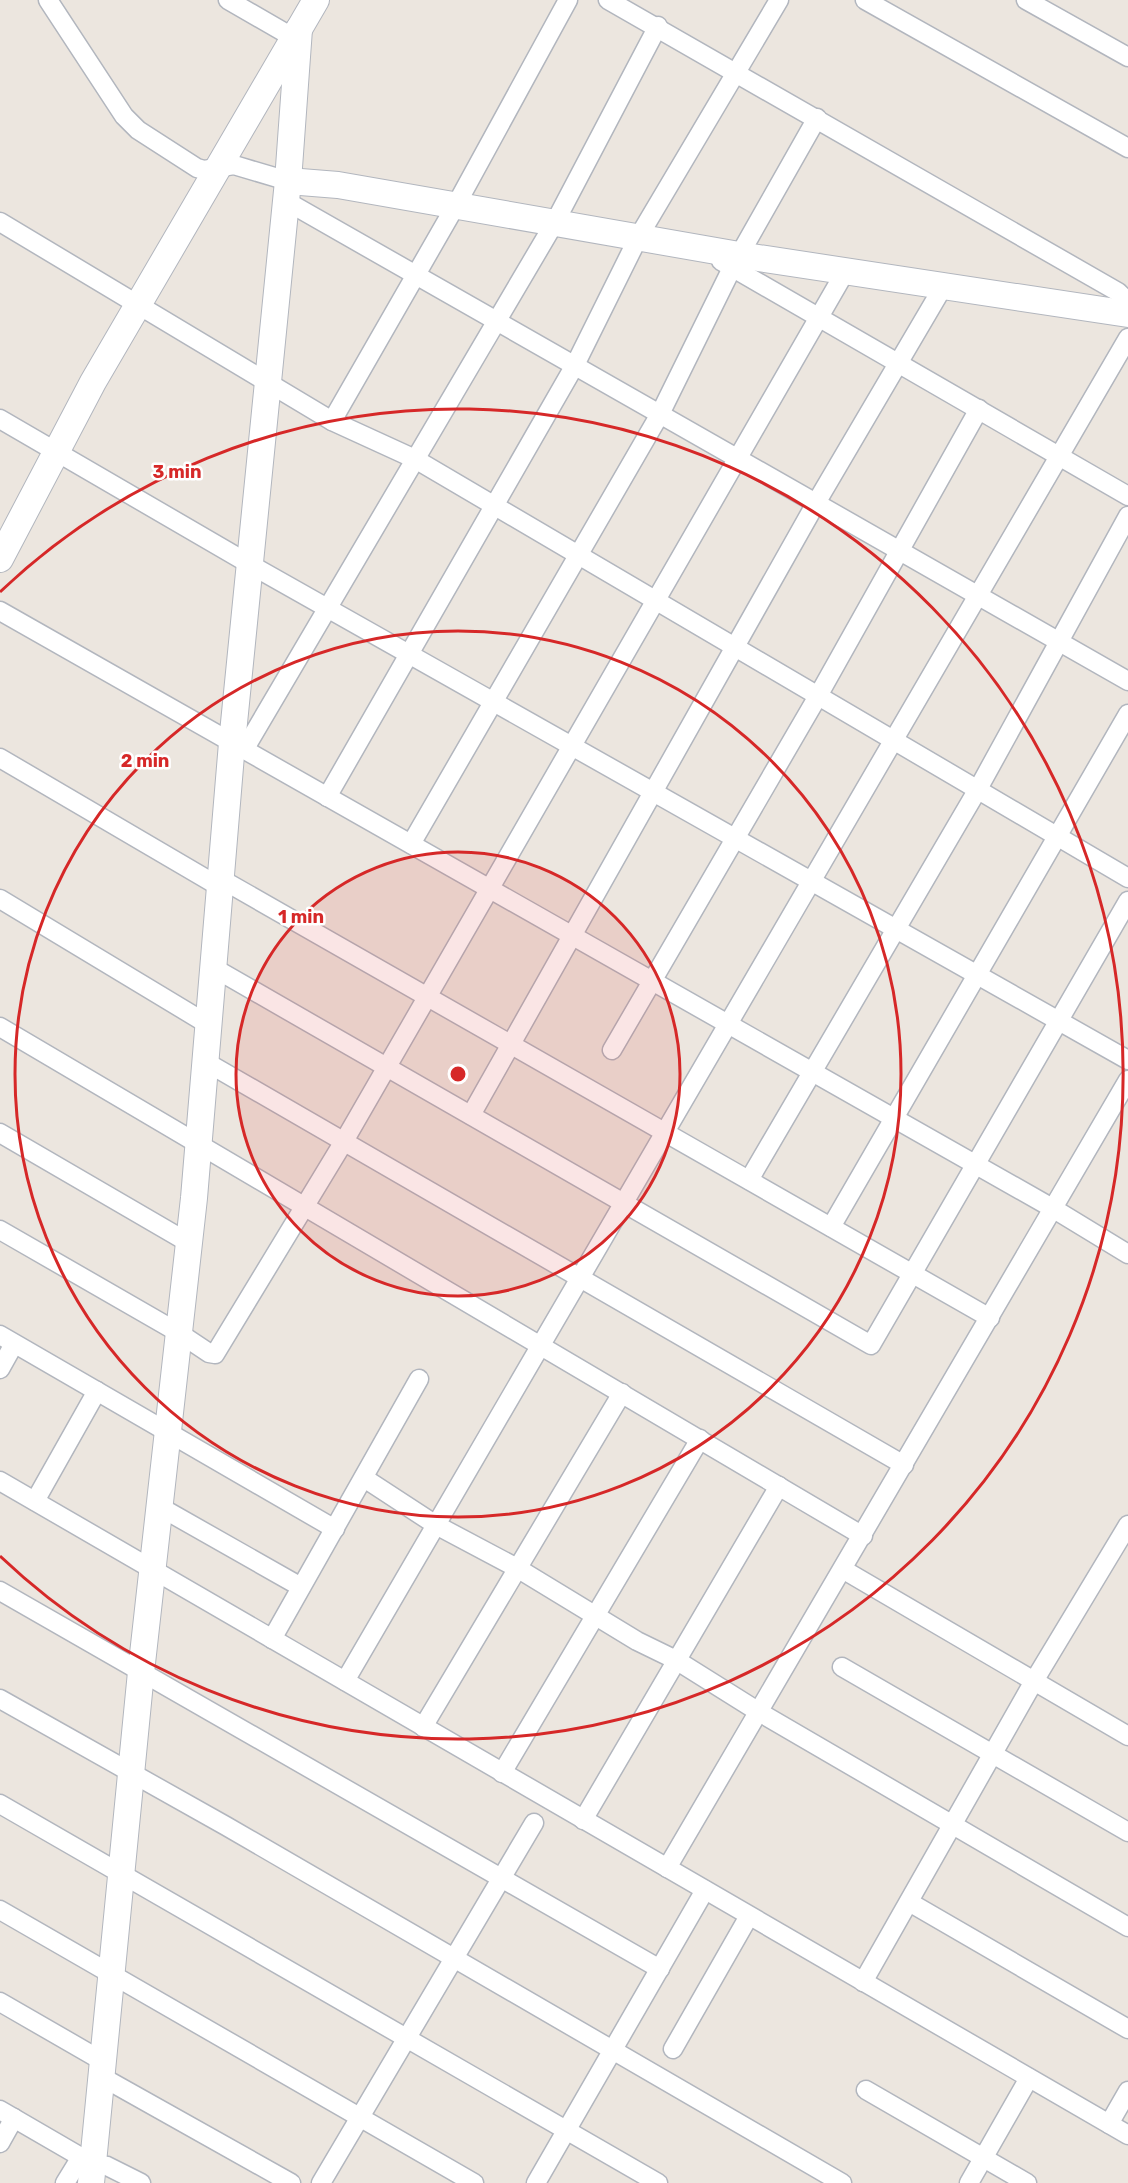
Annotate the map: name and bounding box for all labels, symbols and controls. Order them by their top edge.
text: 3 min [153,461,201,483]
text: 2 min [121,750,169,772]
text: 1 min [278,906,324,928]
centre of rings [448,1064,468,1084]

